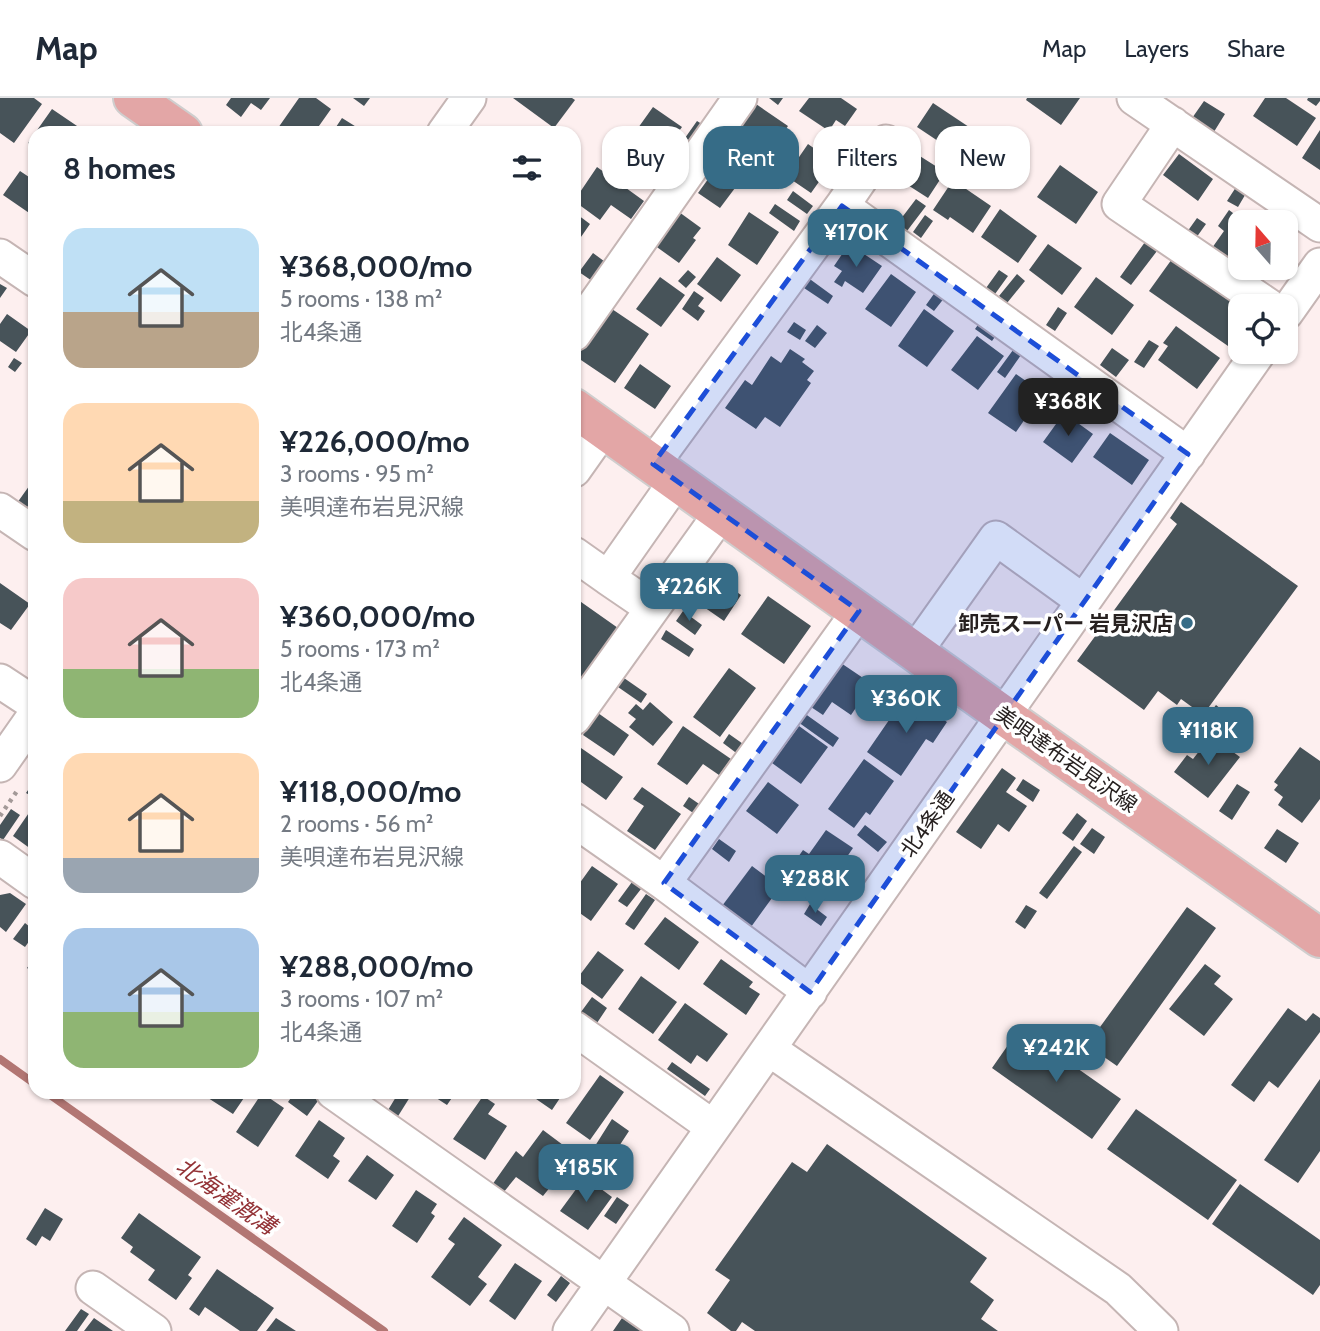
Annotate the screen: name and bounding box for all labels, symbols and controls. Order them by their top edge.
text: Map [35,28,98,68]
text: Map [1042,34,1086,63]
text: Layers [1124,34,1189,63]
text: Share [1227,34,1285,63]
chip: Buy [602,126,689,189]
chip: Rent [703,126,799,189]
chip: Filters [813,126,921,189]
chip: New [935,126,1030,189]
icon: filters [508,149,546,187]
text: 8 homes [63,150,176,187]
pin: ¥170K [807,209,905,269]
north arrow [1228,210,1298,280]
map controls [1228,210,1298,364]
text: ¥170K [824,218,888,246]
text: ¥368,000/mo [280,248,472,285]
icon: home [119,256,203,340]
text: 5 rooms · 138 m² [280,285,442,313]
button: locate [1228,294,1298,364]
text: 北4条通 [280,318,362,346]
pin: ¥368K [1019,378,1117,438]
text: ¥368K [1034,387,1102,415]
text: ¥226,000/mo [280,423,470,460]
icon: home [119,431,203,515]
text: 3 rooms · 95 m² [280,460,434,488]
text: 美唄達布岩見沢線 [280,493,464,521]
pin: ¥226K [640,564,738,623]
text: ¥226K [656,572,722,600]
text: ¥360,000/mo [280,598,475,635]
icon: home [119,606,203,690]
place label: 卸売スーパー 岩見沢店 [958,611,1173,636]
marker: 卸売スーパー 岩見沢店 [1179,615,1195,631]
text: 5 rooms · 173 m² [280,635,440,663]
text: 北4条通 [280,668,362,696]
pin: ¥360K [857,676,955,735]
text: ¥360K [871,684,941,712]
street label: 美唄達布岩見沢線 [990,701,1142,817]
pin: ¥118K [1159,708,1257,767]
text: ¥118K [1178,716,1238,744]
text: ¥118,000/mo [280,773,461,810]
icon: home [119,781,203,865]
street label: 北4条通 [895,786,959,862]
text: 2 rooms · 56 m² [280,810,434,838]
text: 美唄達布岩見沢線 [280,843,464,871]
pin: ¥288K [766,856,864,915]
text: ¥288K [781,864,849,892]
text: ¥288,000/mo [280,948,473,985]
icon: home [119,956,203,1040]
text: 3 rooms · 107 m² [280,985,443,1013]
text: 北4条通 [280,1018,362,1046]
pin: ¥242K [1007,1024,1105,1084]
text: ¥242K [1023,1033,1089,1061]
pin: ¥185K [537,1144,635,1204]
water label: 北海灌漑溝 [171,1152,284,1242]
text: ¥185K [554,1153,618,1181]

